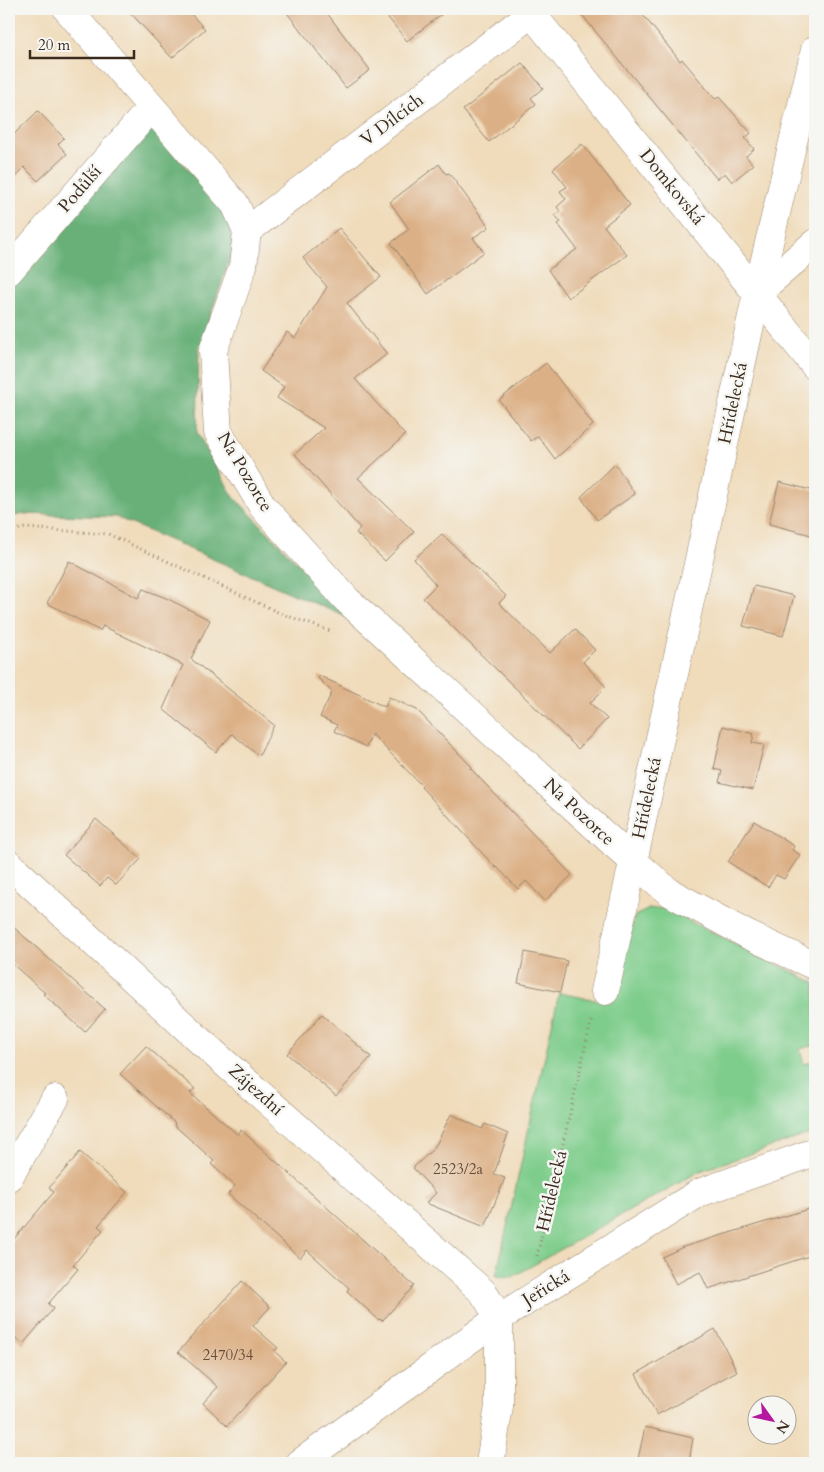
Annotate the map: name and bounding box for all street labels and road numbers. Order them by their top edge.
street label: V Dílcích [355,88,429,152]
street label: Domkovská [633,144,711,231]
street label: Podůlší [52,160,108,218]
street label: Hřídelecká [712,360,754,446]
street label: Na Pozorce [211,427,279,517]
street label: Hřídelecká [626,755,668,841]
street label: Na Pozorce [538,772,620,852]
street label: Zájezdní [223,1058,289,1122]
street label: Hřídelecká [531,1148,574,1234]
street label: Jeřická [515,1264,575,1314]

